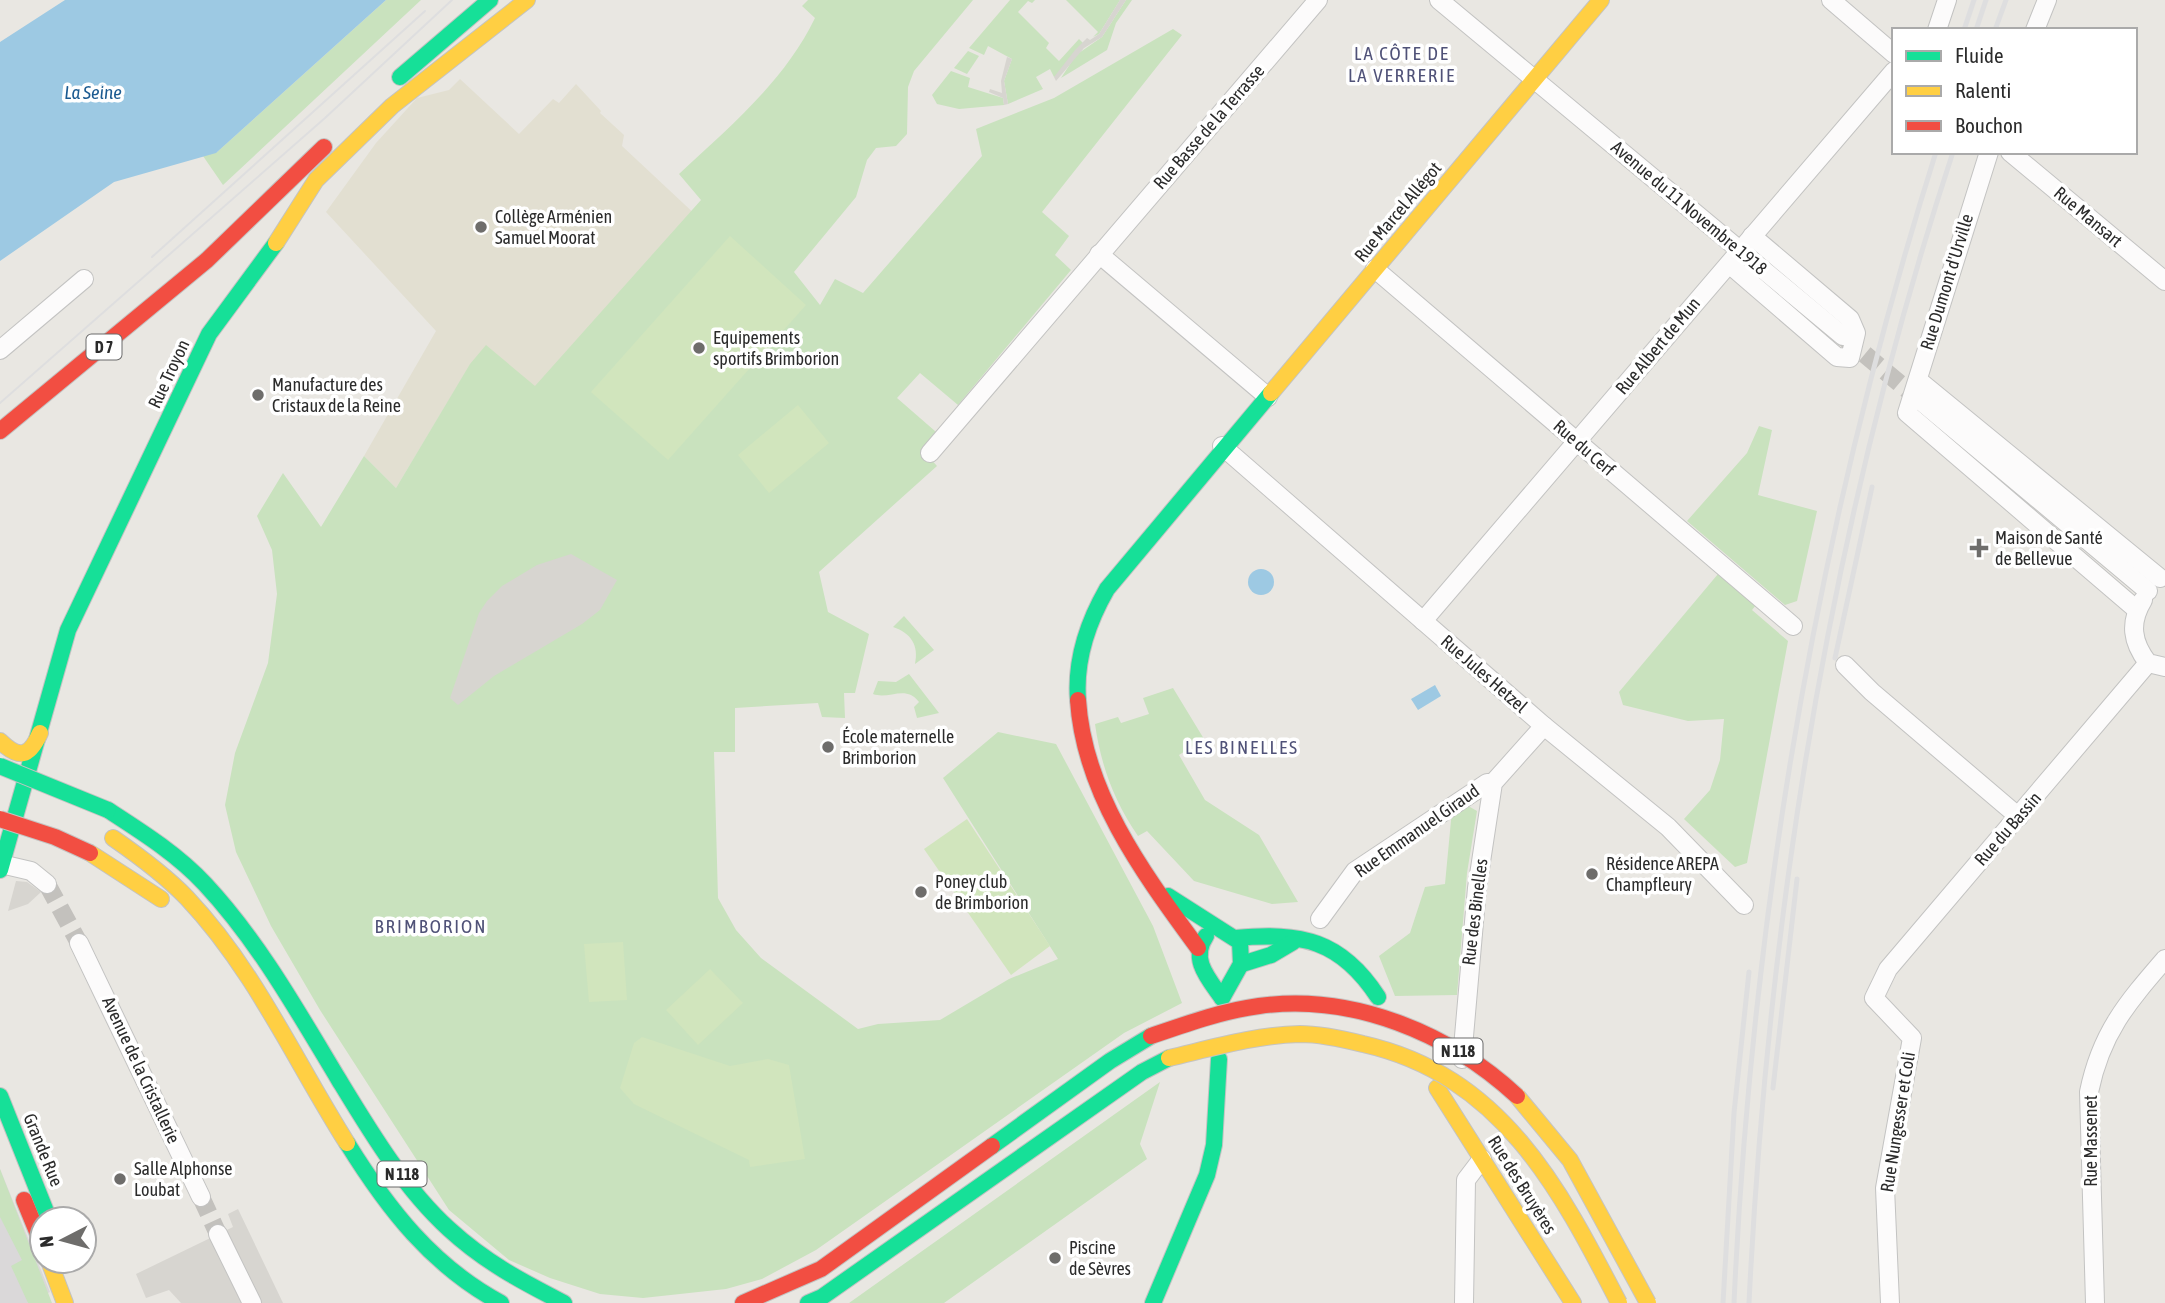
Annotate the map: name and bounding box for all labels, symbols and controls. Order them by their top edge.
legend [1892,28,2137,154]
district label: LA CÔTE DE LA VERRERIE [1348,42,1456,86]
text: Fluide [1955,43,2004,67]
street label: Rue Basse de la Terrasse [1149,60,1268,193]
text: Ralenti [1955,78,2011,102]
water label: La Seine [64,81,122,103]
text: Bouchon [1955,113,2023,137]
street label: Avenue du 11 Novembre 1918 [1607,136,1772,279]
street label: Rue Marcel Allégot [1350,158,1445,266]
street label: Rue Mansart [2050,182,2127,251]
place label: Collège Arménien Samuel Moorat [495,206,612,248]
street label: Rue Dumont d'Urville [1916,211,1977,353]
marker: Collège Arménien Samuel Moorat [473,219,489,235]
street label: Rue Albert de Mun [1611,293,1704,398]
place label: Equipements sportifs Brimborion [713,327,839,369]
road number: D 7 [86,334,122,360]
street label: Rue Troyon [144,336,194,411]
marker: Equipements sportifs Brimborion [691,340,707,356]
place label: Manufacture des Cristaux de la Reine [272,374,401,416]
marker: Manufacture des Cristaux de la Reine [250,387,266,403]
street label: Rue du Cerf [1549,415,1619,480]
place label: Maison de Santé de Bellevue [1995,527,2103,569]
marker: Maison de Santé de Bellevue [1969,538,1989,558]
street label: Rue Jules Hetzel [1437,630,1532,717]
place label: École maternelle Brimborion [842,726,954,768]
district label: LES BINELLES [1185,736,1299,758]
marker: École maternelle Brimborion [820,739,836,755]
street label: Rue Emmanuel Giraud [1350,780,1483,881]
street label: Rue du Bassin [1970,788,2045,870]
place label: Résidence AREPA Champfleury [1606,853,1719,895]
street label: Rue des Binelles [1458,857,1491,966]
marker: Résidence AREPA Champfleury [1584,866,1600,882]
place label: Poney club de Brimborion [935,871,1029,913]
marker: Poney club de Brimborion [913,884,929,900]
district label: BRIMBORION [375,915,487,937]
street label: Avenue de la Cristallerie [98,993,185,1147]
road number: N 118 [1434,1038,1482,1064]
street label: Rue Nungesser et Coli [1876,1050,1919,1194]
street label: Rue Massenet [2080,1095,2101,1187]
street label: Grande Rue [19,1110,68,1189]
street label: Rue des Bruyères [1484,1132,1561,1238]
place label: Salle Alphonse Loubat [134,1158,233,1200]
road number: N 118 [378,1162,426,1186]
marker: Salle Alphonse Loubat [112,1171,128,1187]
north arrow [28,1205,98,1275]
text: N [35,1235,58,1249]
place label: Piscine de Sèvres [1069,1237,1131,1279]
marker: Piscine de Sèvres [1047,1250,1063,1266]

